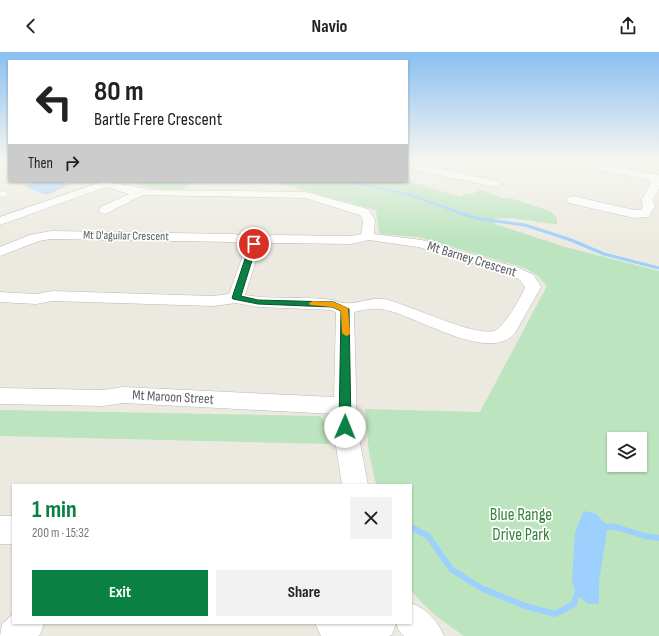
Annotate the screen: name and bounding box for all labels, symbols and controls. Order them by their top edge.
icon: back [20,15,42,37]
icon: share [617,15,639,37]
text: Navio [312,16,347,37]
text: 80 m [94,75,143,108]
icon: left [28,76,80,128]
text: Bartle Frere Crescent [94,109,222,130]
icon: right [61,152,83,174]
text: Then [28,154,53,173]
pin [237,227,271,261]
street label: Mt D'aguilar Crescent [83,228,169,244]
icon: arrive [243,233,265,255]
street label: Mt Barney Crescent [425,237,519,281]
street label: Mt Maroon Street [132,386,214,408]
position arrow [324,406,366,448]
map controls [607,432,647,472]
button: layers [607,432,647,472]
text: 1 min [32,495,77,524]
button: close [350,497,392,539]
park label: Blue Range Drive Park [490,505,552,545]
text: 200 m · 15:32 [32,525,89,541]
button: Exit [32,570,208,616]
button: Share [216,570,392,616]

